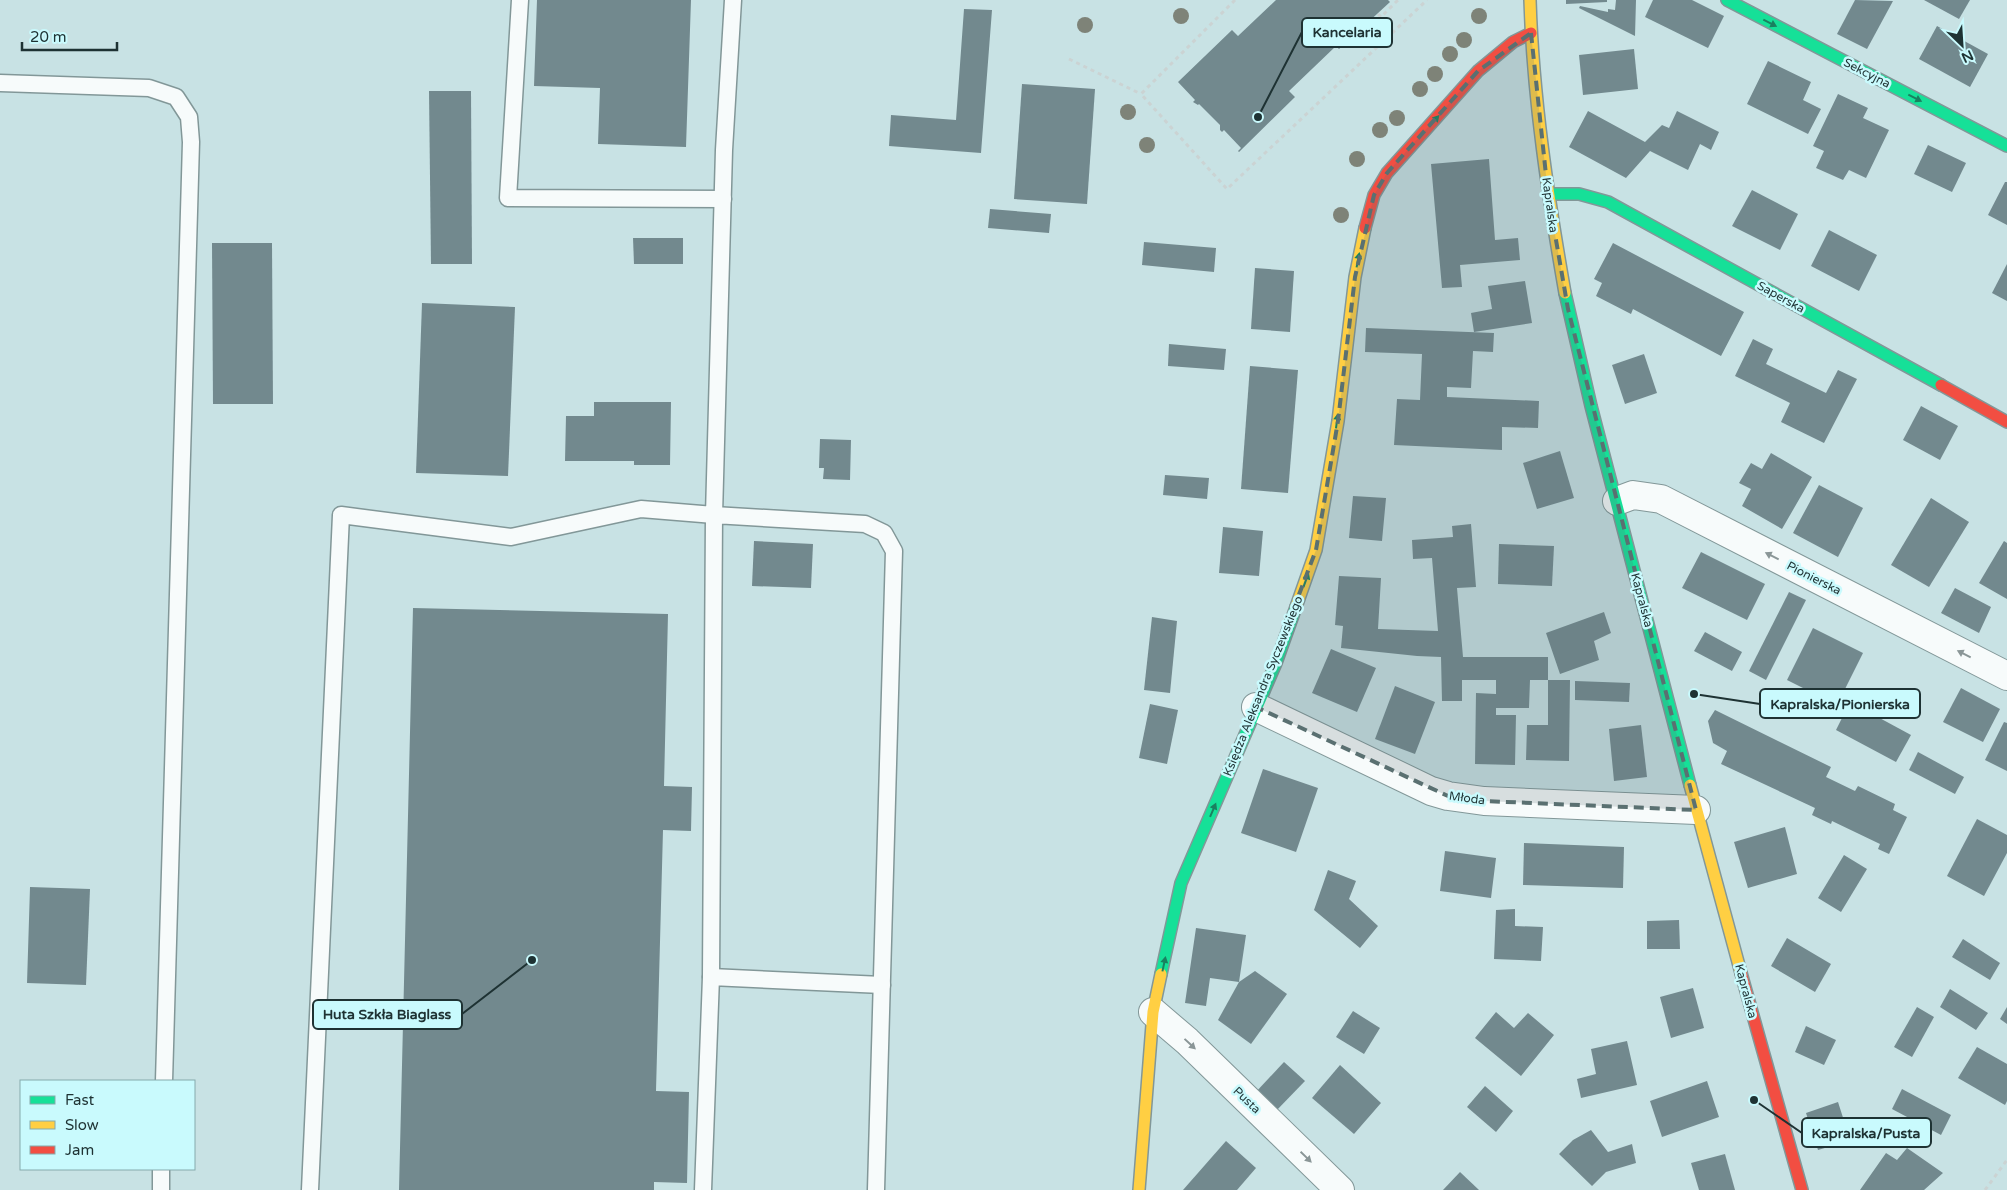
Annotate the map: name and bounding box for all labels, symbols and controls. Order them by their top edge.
callout: Kancelaria [1302,18,1392,47]
one-way arrow [1764,18,1777,27]
scale bar [22,20,118,52]
north arrow [1937,20,1987,70]
text: Kancelaria [1312,24,1382,41]
text: 20 m [30,28,67,46]
text: N [1959,46,1976,66]
street label: Sekcyjna [1841,55,1893,91]
one-way arrow [1908,93,1921,102]
one-way arrow [1428,115,1439,128]
street label: Kapralska [1539,176,1561,234]
one-way arrow [1355,252,1363,268]
street label: Saperska [1755,278,1807,316]
one-way arrow [1334,413,1342,429]
one-way arrow [1765,552,1779,560]
street label: Pionierska [1785,558,1843,598]
street label: Kapralska [1628,571,1656,629]
one-way arrow [1303,573,1310,588]
street label: Księdza Aleksandra Syczewskiego [1220,594,1306,778]
one-way arrow [1956,650,1971,658]
callout: Kapralska/Pionierska [1760,689,1920,718]
text: Kapralska/Pionierska [1770,696,1910,713]
street label: Młoda [1448,789,1486,807]
one-way arrow [1209,803,1217,817]
one-way arrow [1160,955,1168,971]
street label: Kapralska [1732,962,1760,1020]
callout: Huta Szkła Biaglass [313,1000,462,1029]
text: Huta Szkła Biaglass [323,1006,452,1023]
one-way arrow [1183,1038,1195,1050]
legend [20,1080,195,1170]
street label: Pusta [1231,1084,1263,1116]
text: Fast [65,1091,95,1109]
text: Slow [65,1116,99,1134]
callout: Kapralska/Pusta [1802,1118,1931,1147]
text: Kapralska/Pusta [1812,1125,1921,1142]
text: Jam [65,1141,94,1159]
one-way arrow [1300,1151,1312,1163]

